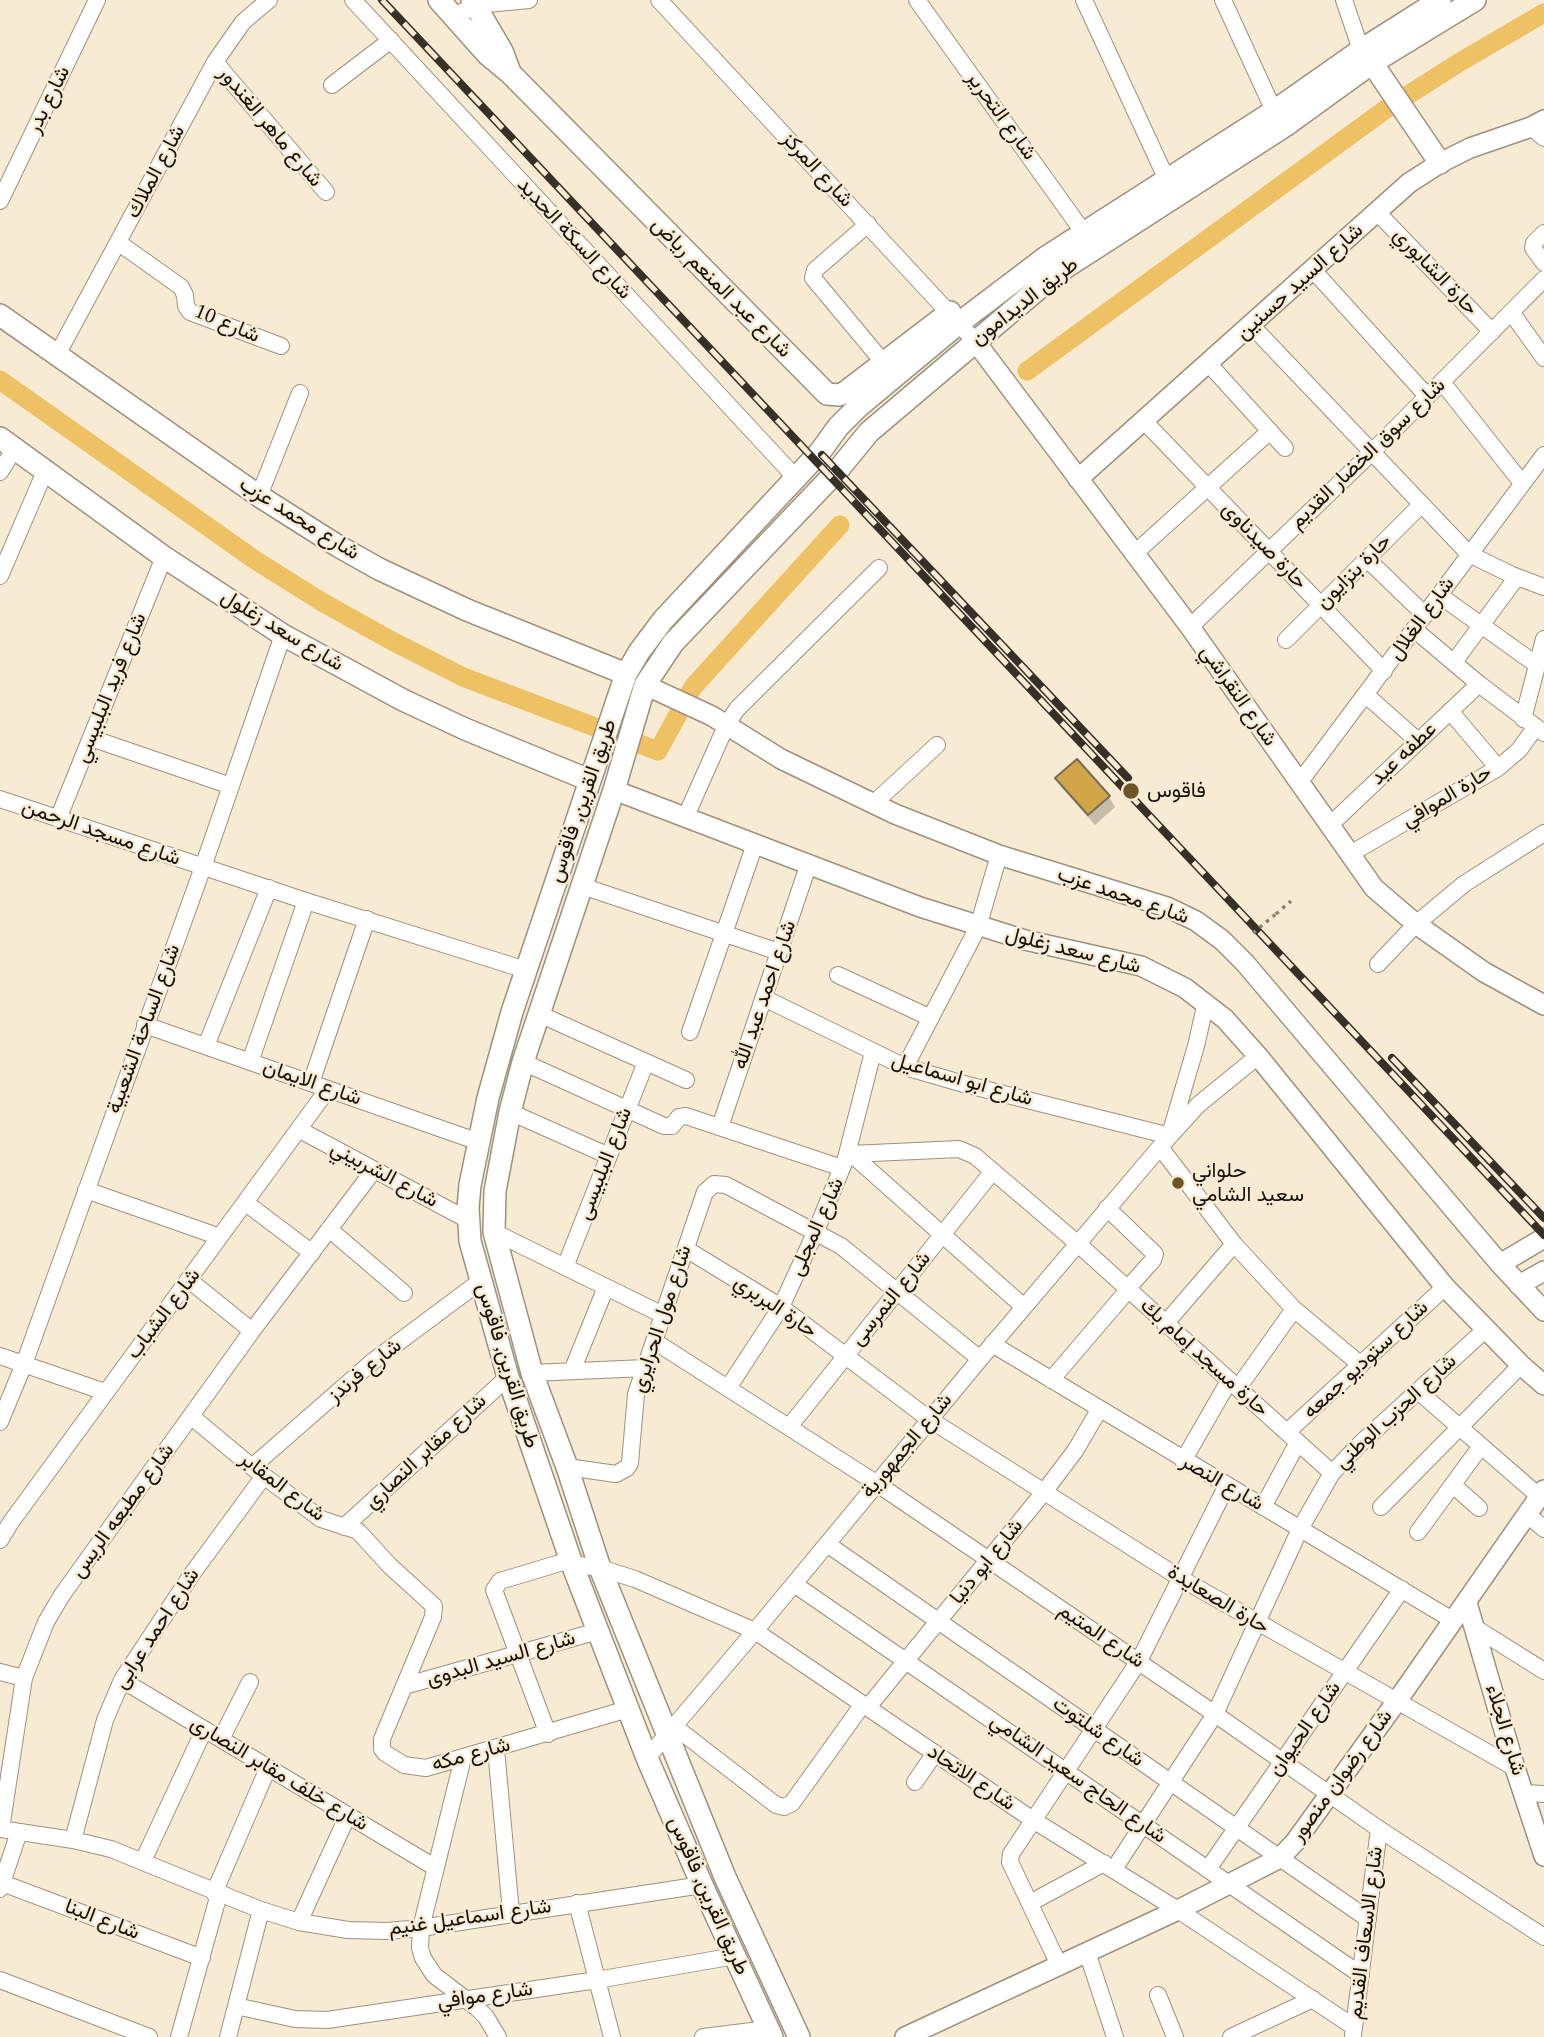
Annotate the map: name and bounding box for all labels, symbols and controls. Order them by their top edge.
street label: شارع بدر [22,62,76,138]
street label: شارع ماهر الغندور [212,62,328,192]
street label: شارع التحرير [960,67,1042,165]
street label: شارع الملاك [121,121,191,223]
street label: شارع المركز [776,127,858,213]
street label: شارع السكة الحديد [511,173,637,305]
street label: شارع عبد المنعم رياض [646,213,796,363]
street label: شارع السيد حسنين [1231,218,1369,346]
street label: حارة الشابوري [1387,223,1483,321]
street label: طريق الديدامون [966,252,1084,352]
street label: شارع 10 [191,299,263,349]
street label: شارع سوق الخضار القديم [1285,373,1451,535]
street label: شارع محمد عزب [234,472,364,566]
street label: حارة صيدناوى [1216,497,1312,595]
street label: حارة بنزايون [1311,529,1397,615]
street label: شارع الغلال [1383,573,1461,665]
street label: شارع سعد زغلول [216,585,348,677]
street label: شارع فريد البلبيسي [69,609,153,767]
street label: شارع النقراشي [1194,641,1282,751]
street label: طريق القرين, فاقوس [543,716,623,886]
street label: عطفه عيد [1366,717,1442,791]
street label: حارة الموافي [1397,760,1497,834]
place label: فاقوس [1147,778,1206,804]
marker: فاقوس [1121,781,1141,801]
street label: شارع مسجد الرحمن [19,794,183,872]
street label: شارع محمد عزب [1054,862,1192,930]
street label: شارع احمد عبد الله [728,917,802,1073]
street label: شارع سعد زغلول [1003,922,1143,980]
street label: شارع الساحة الشعبية [102,941,186,1117]
street label: شارع ابو اسماعيل [889,1048,1035,1112]
street label: شارع الايمان [259,1054,365,1112]
street label: شارع البلبيسى [572,1104,638,1224]
street label: شارع الشربيني [326,1136,442,1214]
place label: حلواني سعيد الشامي [1192,1158,1304,1208]
street label: شارع المجلى [784,1174,850,1280]
marker: حلواني سعيد الشامي [1170,1175,1186,1191]
street label: شارع مول الحرايري [626,1242,698,1396]
street label: شارع النمرسى [845,1247,937,1351]
street label: شارع الشباب [122,1264,206,1364]
street label: حارة البربري [729,1270,821,1344]
street label: طريق القرين, فاقوس [470,1281,544,1451]
street label: حارة مسجد إمام بك [1134,1294,1274,1422]
street label: شارع ستوديو جمعه [1298,1295,1434,1425]
street label: شارع فرندز [323,1333,407,1409]
street label: شارع الحزب الوطني [1330,1349,1462,1475]
street label: شارع الجمهورية [856,1388,958,1504]
street label: شارع مقابر النصاري [360,1389,492,1515]
street label: شارع مطبعه الريس [66,1439,180,1583]
street label: شارع المقابر [234,1447,330,1527]
street label: شارع النصر [1176,1449,1268,1517]
street label: شارع ابو دنيا [945,1514,1029,1610]
street label: حارة الصعايدة [1163,1560,1273,1640]
street label: شارع احمد عرابى [109,1564,205,1694]
street label: شارع المتيم [1053,1598,1149,1674]
street label: شارع السيد البدوى [424,1626,578,1692]
street label: شارع الحيوان [1263,1677,1347,1781]
street label: شارع الجلاء [1479,1681,1531,1779]
street label: شارع شلتوت [1047,1691,1149,1773]
street label: شارع رضوان منصور [1286,1705,1398,1847]
street label: شارع الحاج سعيد الشامي [985,1709,1171,1849]
street label: شارع خلف مقابر النصارى [185,1711,373,1837]
street label: شارع مكه [429,1732,513,1778]
street label: شارع الاتحاد [922,1739,1020,1817]
street label: طريق القرين, فاقوس [662,1813,754,1979]
street label: شارع الاسعاف القديم [1343,1845,1389,2021]
street label: شارع البنا [61,1894,143,1946]
street label: شارع اسماعيل غنيم [387,1894,553,1942]
street label: شارع موافي [436,1977,534,2015]

